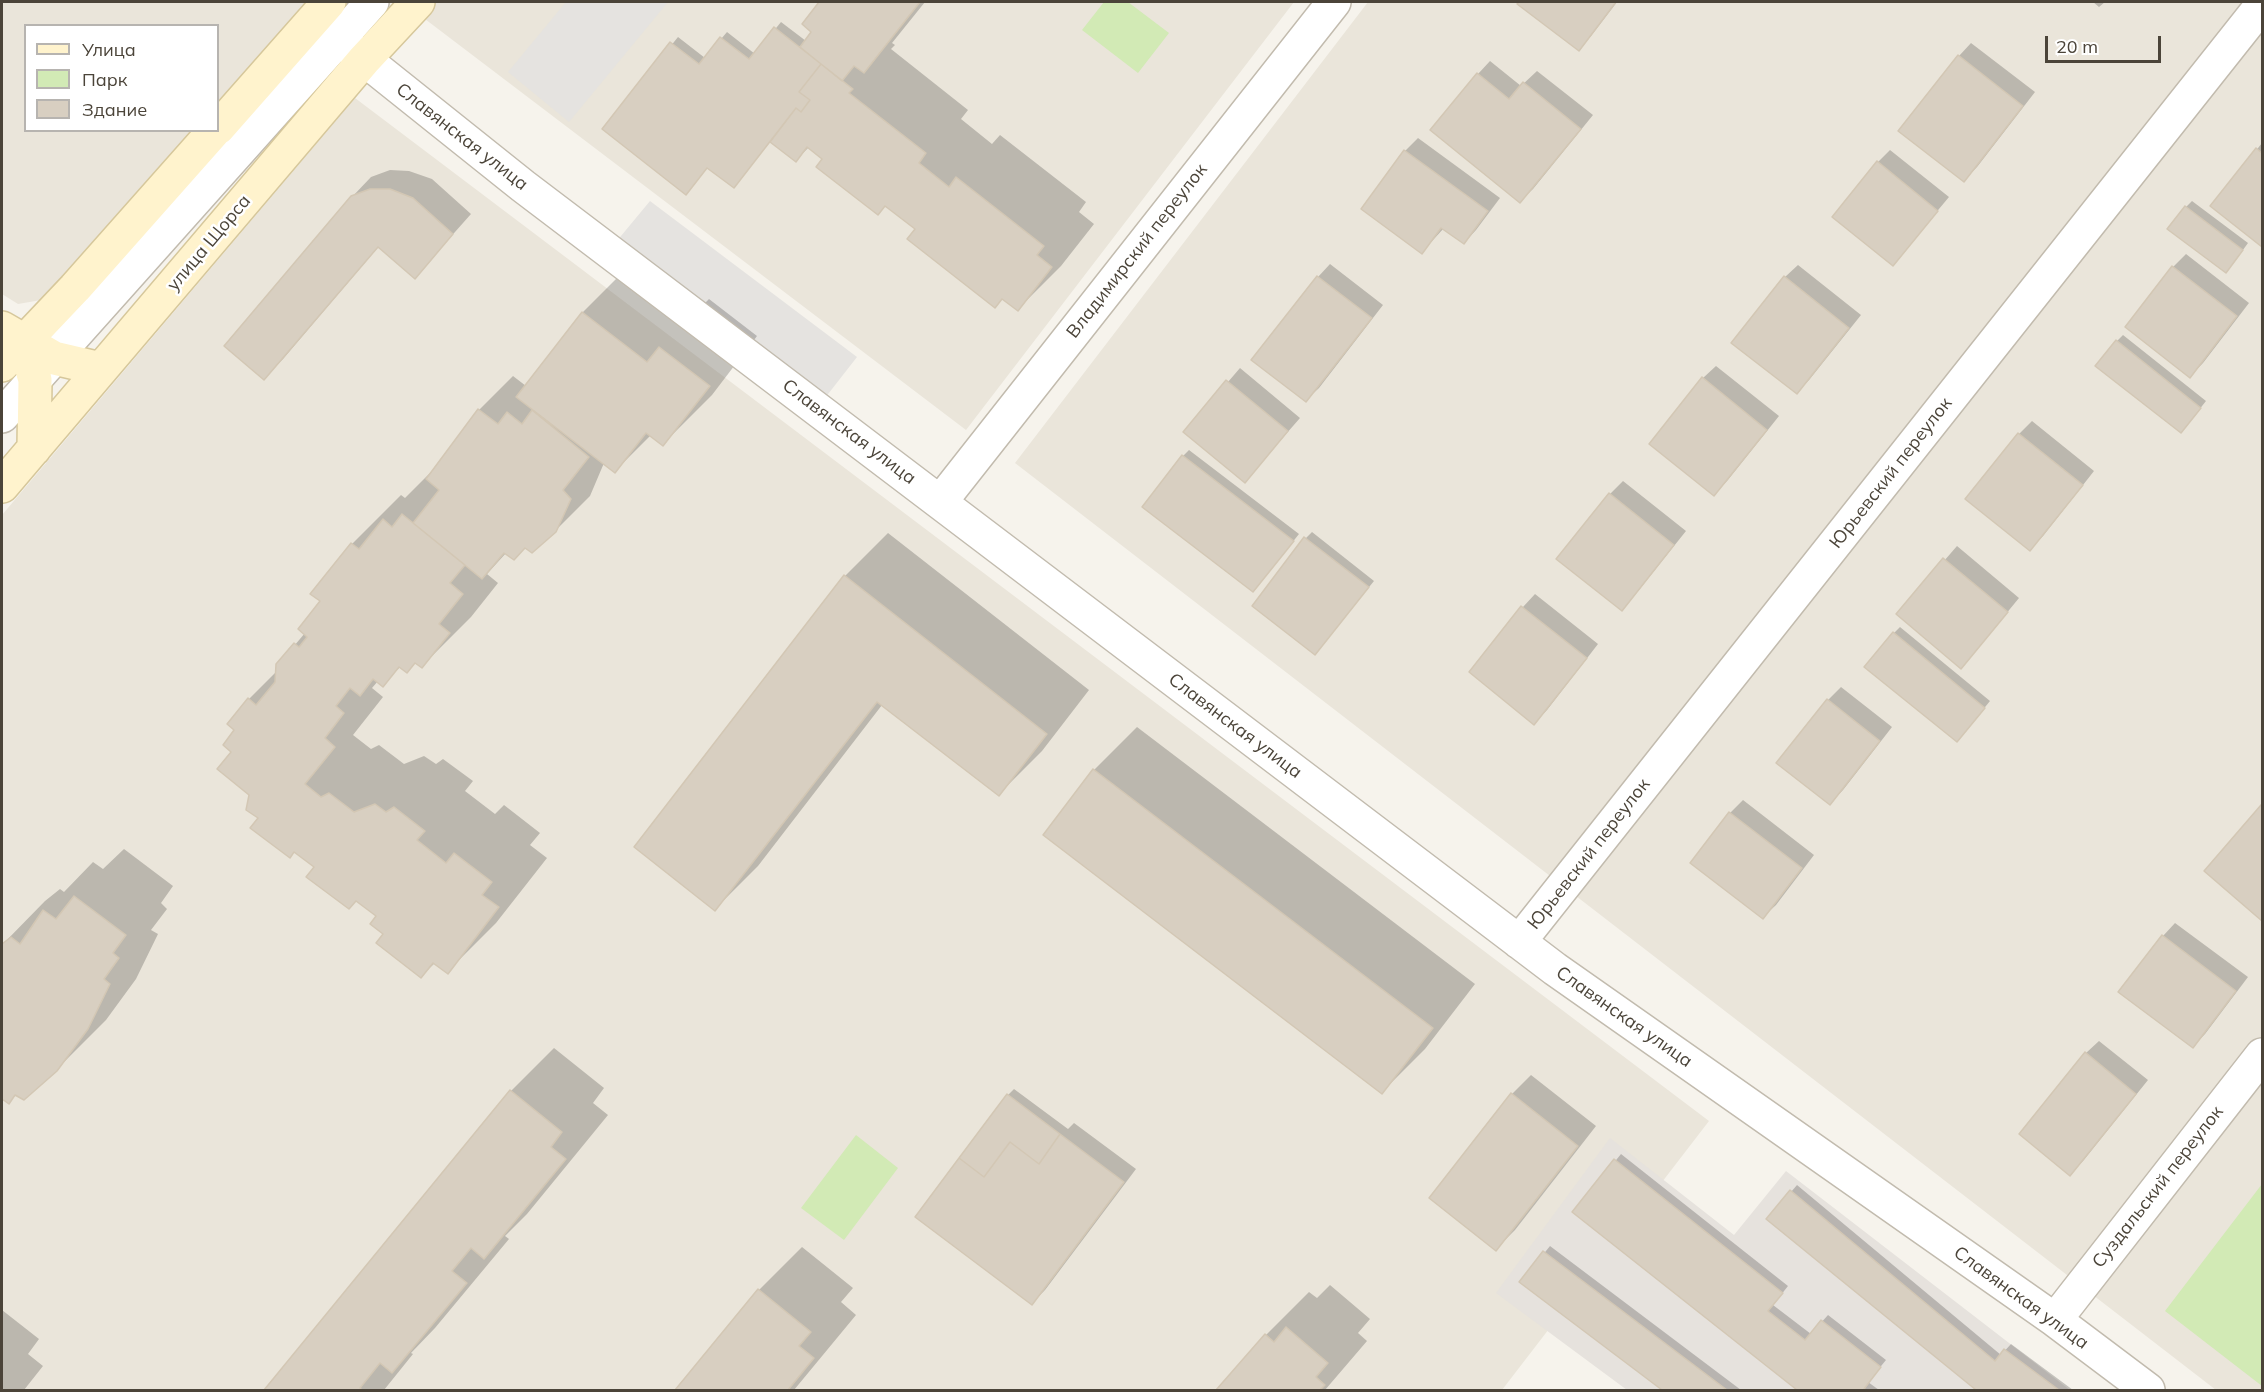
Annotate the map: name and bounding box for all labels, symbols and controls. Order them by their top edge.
legend [24,24,219,132]
scale bar [2048,24,2164,62]
text: 20 m [2056,35,2098,58]
text: Улица [82,38,136,61]
text: Парк [82,68,127,91]
street label: Славянская улица [392,79,532,195]
text: Здание [82,98,147,121]
street label: Владимирский переулок [1062,159,1212,343]
street label: улица Щорса [163,191,255,295]
street label: Славянская улица [778,375,920,489]
street label: Юрьевский переулок [1825,393,1957,553]
street label: Славянская улица [1164,669,1306,783]
street label: Юрьевский переулок [1523,774,1655,934]
street label: Славянская улица [1552,962,1696,1072]
street label: Суздальский переулок [2088,1102,2228,1272]
street label: Славянская улица [1949,1242,2093,1354]

